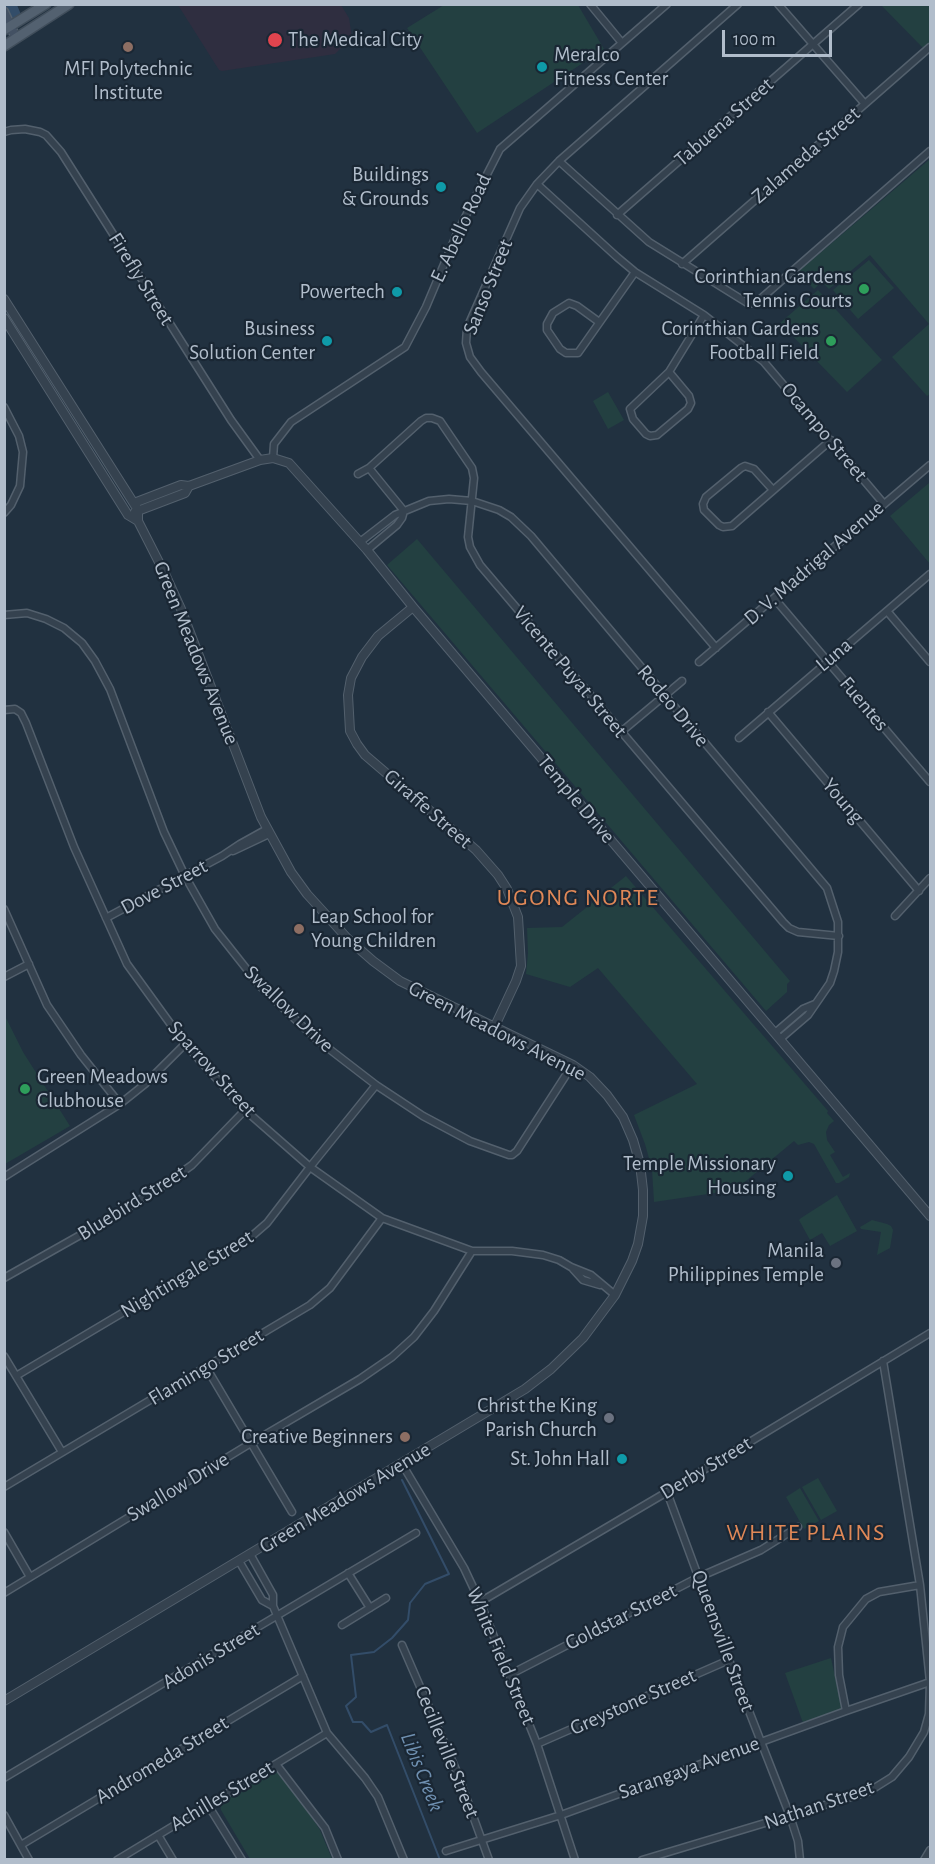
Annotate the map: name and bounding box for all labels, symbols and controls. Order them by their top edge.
scale bar [725,18,834,56]
place label: The Medical City [288,27,422,53]
marker: The Medical City [266,31,284,49]
text: 100 m [733,31,776,49]
marker: MFI Polytechnic Institute [121,40,135,54]
place label: Meralco Fitness Center [554,42,668,92]
place label: MFI Polytechnic Institute [64,56,192,106]
marker: Meralco Fitness Center [535,60,549,74]
street label: Tabuena Street [669,72,779,172]
street label: Zalameda Street [747,101,865,209]
place label: Buildings & Grounds [342,162,429,212]
street label: E. Abello Road [425,170,497,286]
marker: Buildings & Grounds [434,180,448,194]
street label: Firefly Street [103,228,179,330]
street label: Sanso Street [457,236,519,338]
place label: Corinthian Gardens Tennis Courts [694,264,852,314]
place label: Powertech [300,279,385,305]
marker: Corinthian Gardens Tennis Courts [857,282,871,296]
marker: Powertech [390,285,404,299]
place label: Business Solution Center [189,316,315,366]
place label: Corinthian Gardens Football Field [661,316,819,366]
marker: Business Solution Center [320,334,334,348]
marker: Corinthian Gardens Football Field [824,334,838,348]
street label: Ocampo Street [775,377,873,487]
street label: D. V. Madrigal Avenue [739,495,889,631]
street label: Green Meadows Avenue [148,558,244,748]
street label: Vicente Puyat Street [508,601,632,743]
street label: Luna [811,633,857,677]
street label: Rodeo Drive [631,660,715,752]
street label: Fuentes [834,672,894,736]
street label: Temple Drive [532,750,620,848]
street label: Giraffe Street [379,764,477,854]
street label: Young [817,773,869,829]
street label: Dove Street [116,854,212,920]
district label: UGONG NORTE [497,884,659,912]
place label: Leap School for Young Children [311,904,436,954]
marker: Leap School for Young Children [292,922,306,936]
street label: Swallow Drive [239,960,339,1058]
street label: Green Meadows Avenue [404,975,590,1087]
street label: Sparrow Street [162,1016,262,1122]
place label: Green Meadows Clubhouse [37,1064,168,1114]
marker: Green Meadows Clubhouse [18,1082,32,1096]
place label: Temple Missionary Housing [623,1151,776,1201]
street label: Bluebird Street [73,1160,191,1246]
marker: Temple Missionary Housing [781,1169,795,1183]
street label: Nightingale Street [116,1224,258,1324]
place label: Manila Philippines Temple [668,1238,824,1288]
marker: Manila Philippines Temple [829,1256,843,1270]
street label: Flamingo Street [144,1323,268,1411]
place label: Christ the King Parish Church [477,1393,597,1443]
marker: Christ the King Parish Church [602,1411,616,1425]
place label: Creative Beginners [241,1424,393,1450]
marker: Creative Beginners [398,1430,412,1444]
street label: Derby Street [656,1431,756,1505]
street label: Green Meadows Avenue [255,1437,435,1559]
place label: St. John Hall [510,1446,610,1472]
street label: Swallow Drive [122,1447,234,1527]
marker: St. John Hall [615,1452,629,1466]
district label: WHITE PLAINS [726,1519,886,1547]
street label: Queensville Street [686,1567,760,1715]
street label: Goldstar Street [561,1578,681,1656]
street label: White Field Street [461,1583,541,1729]
street label: Adonis Street [158,1617,264,1695]
street label: Greystone Street [566,1663,700,1741]
street label: Cecilleville Street [409,1682,485,1822]
street label: Andromeda Street [91,1710,233,1810]
water label: Libis Creek [394,1729,450,1815]
street label: Sarangaya Avenue [615,1731,763,1805]
street label: Achilles Street [166,1755,278,1837]
street label: Nathan Street [761,1774,877,1836]

